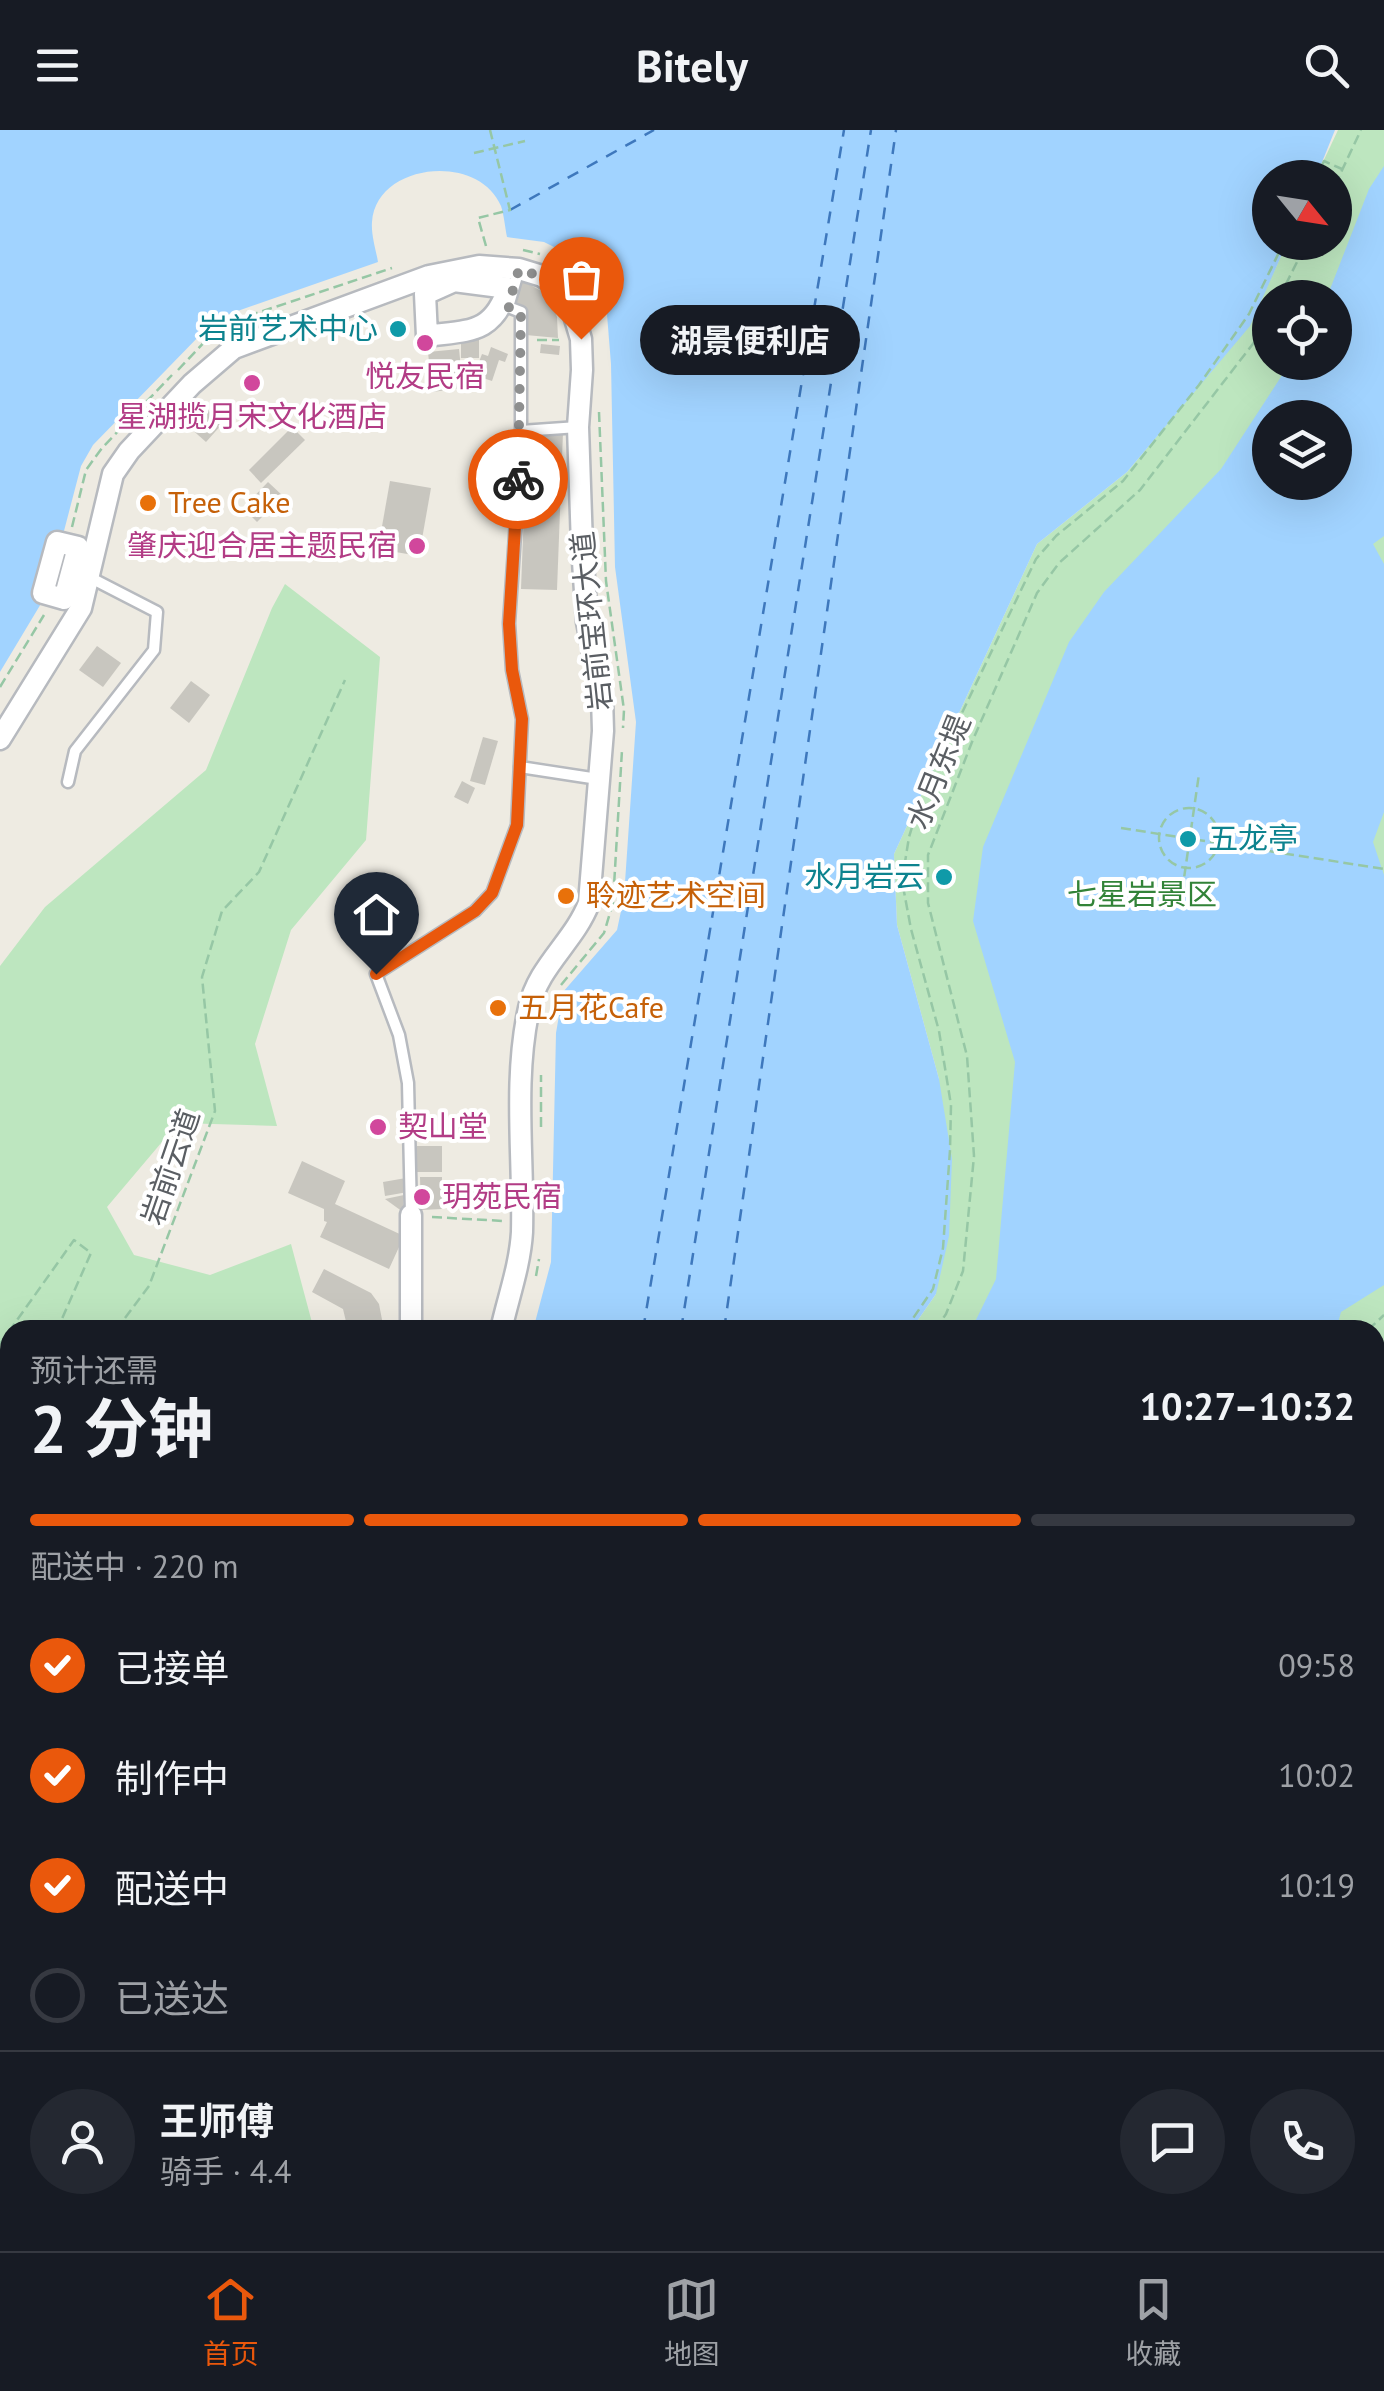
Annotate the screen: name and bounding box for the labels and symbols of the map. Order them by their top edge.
north arrow [1252,160,1352,260]
pin [539,237,624,340]
callout: 湖景便利店 [641,304,861,374]
place label: 岩前艺术中心 [198,308,378,347]
marker: 岩前艺术中心 [387,318,409,340]
marker: 悦友民宿 [414,332,436,354]
place label: 悦友民宿 [365,356,485,395]
marker: 星湖揽月宋文化酒店 [241,372,263,394]
place label: 星湖揽月宋文化酒店 [117,396,387,435]
courier [468,429,568,529]
place label: Tree Cake [168,482,291,521]
marker: Tree Cake [137,492,159,514]
place label: 肇庆迎合居主题民宿 [127,525,397,564]
street label: 岩前宝环大道 [562,530,619,713]
marker: 肇庆迎合居主题民宿 [406,535,428,557]
street label: 水月东堤 [897,709,978,834]
place label: 五龙亭 [1208,818,1298,857]
marker: 五龙亭 [1177,828,1199,850]
place label: 水月岩云 [804,856,924,895]
marker: 水月岩云 [933,866,955,888]
pin [334,872,419,975]
park label: 七星岩景区 [1067,874,1217,913]
place label: 聆迹艺术空间 [586,875,766,914]
marker: 聆迹艺术空间 [555,885,577,907]
place label: 五月花Cafe [518,987,664,1026]
marker: 五月花Cafe [487,997,509,1019]
street label: 岩前云道 [132,1103,208,1230]
place label: 契山堂 [398,1106,488,1145]
marker: 契山堂 [367,1116,389,1138]
place label: 玥苑民宿 [442,1176,562,1215]
marker: 玥苑民宿 [411,1186,433,1208]

